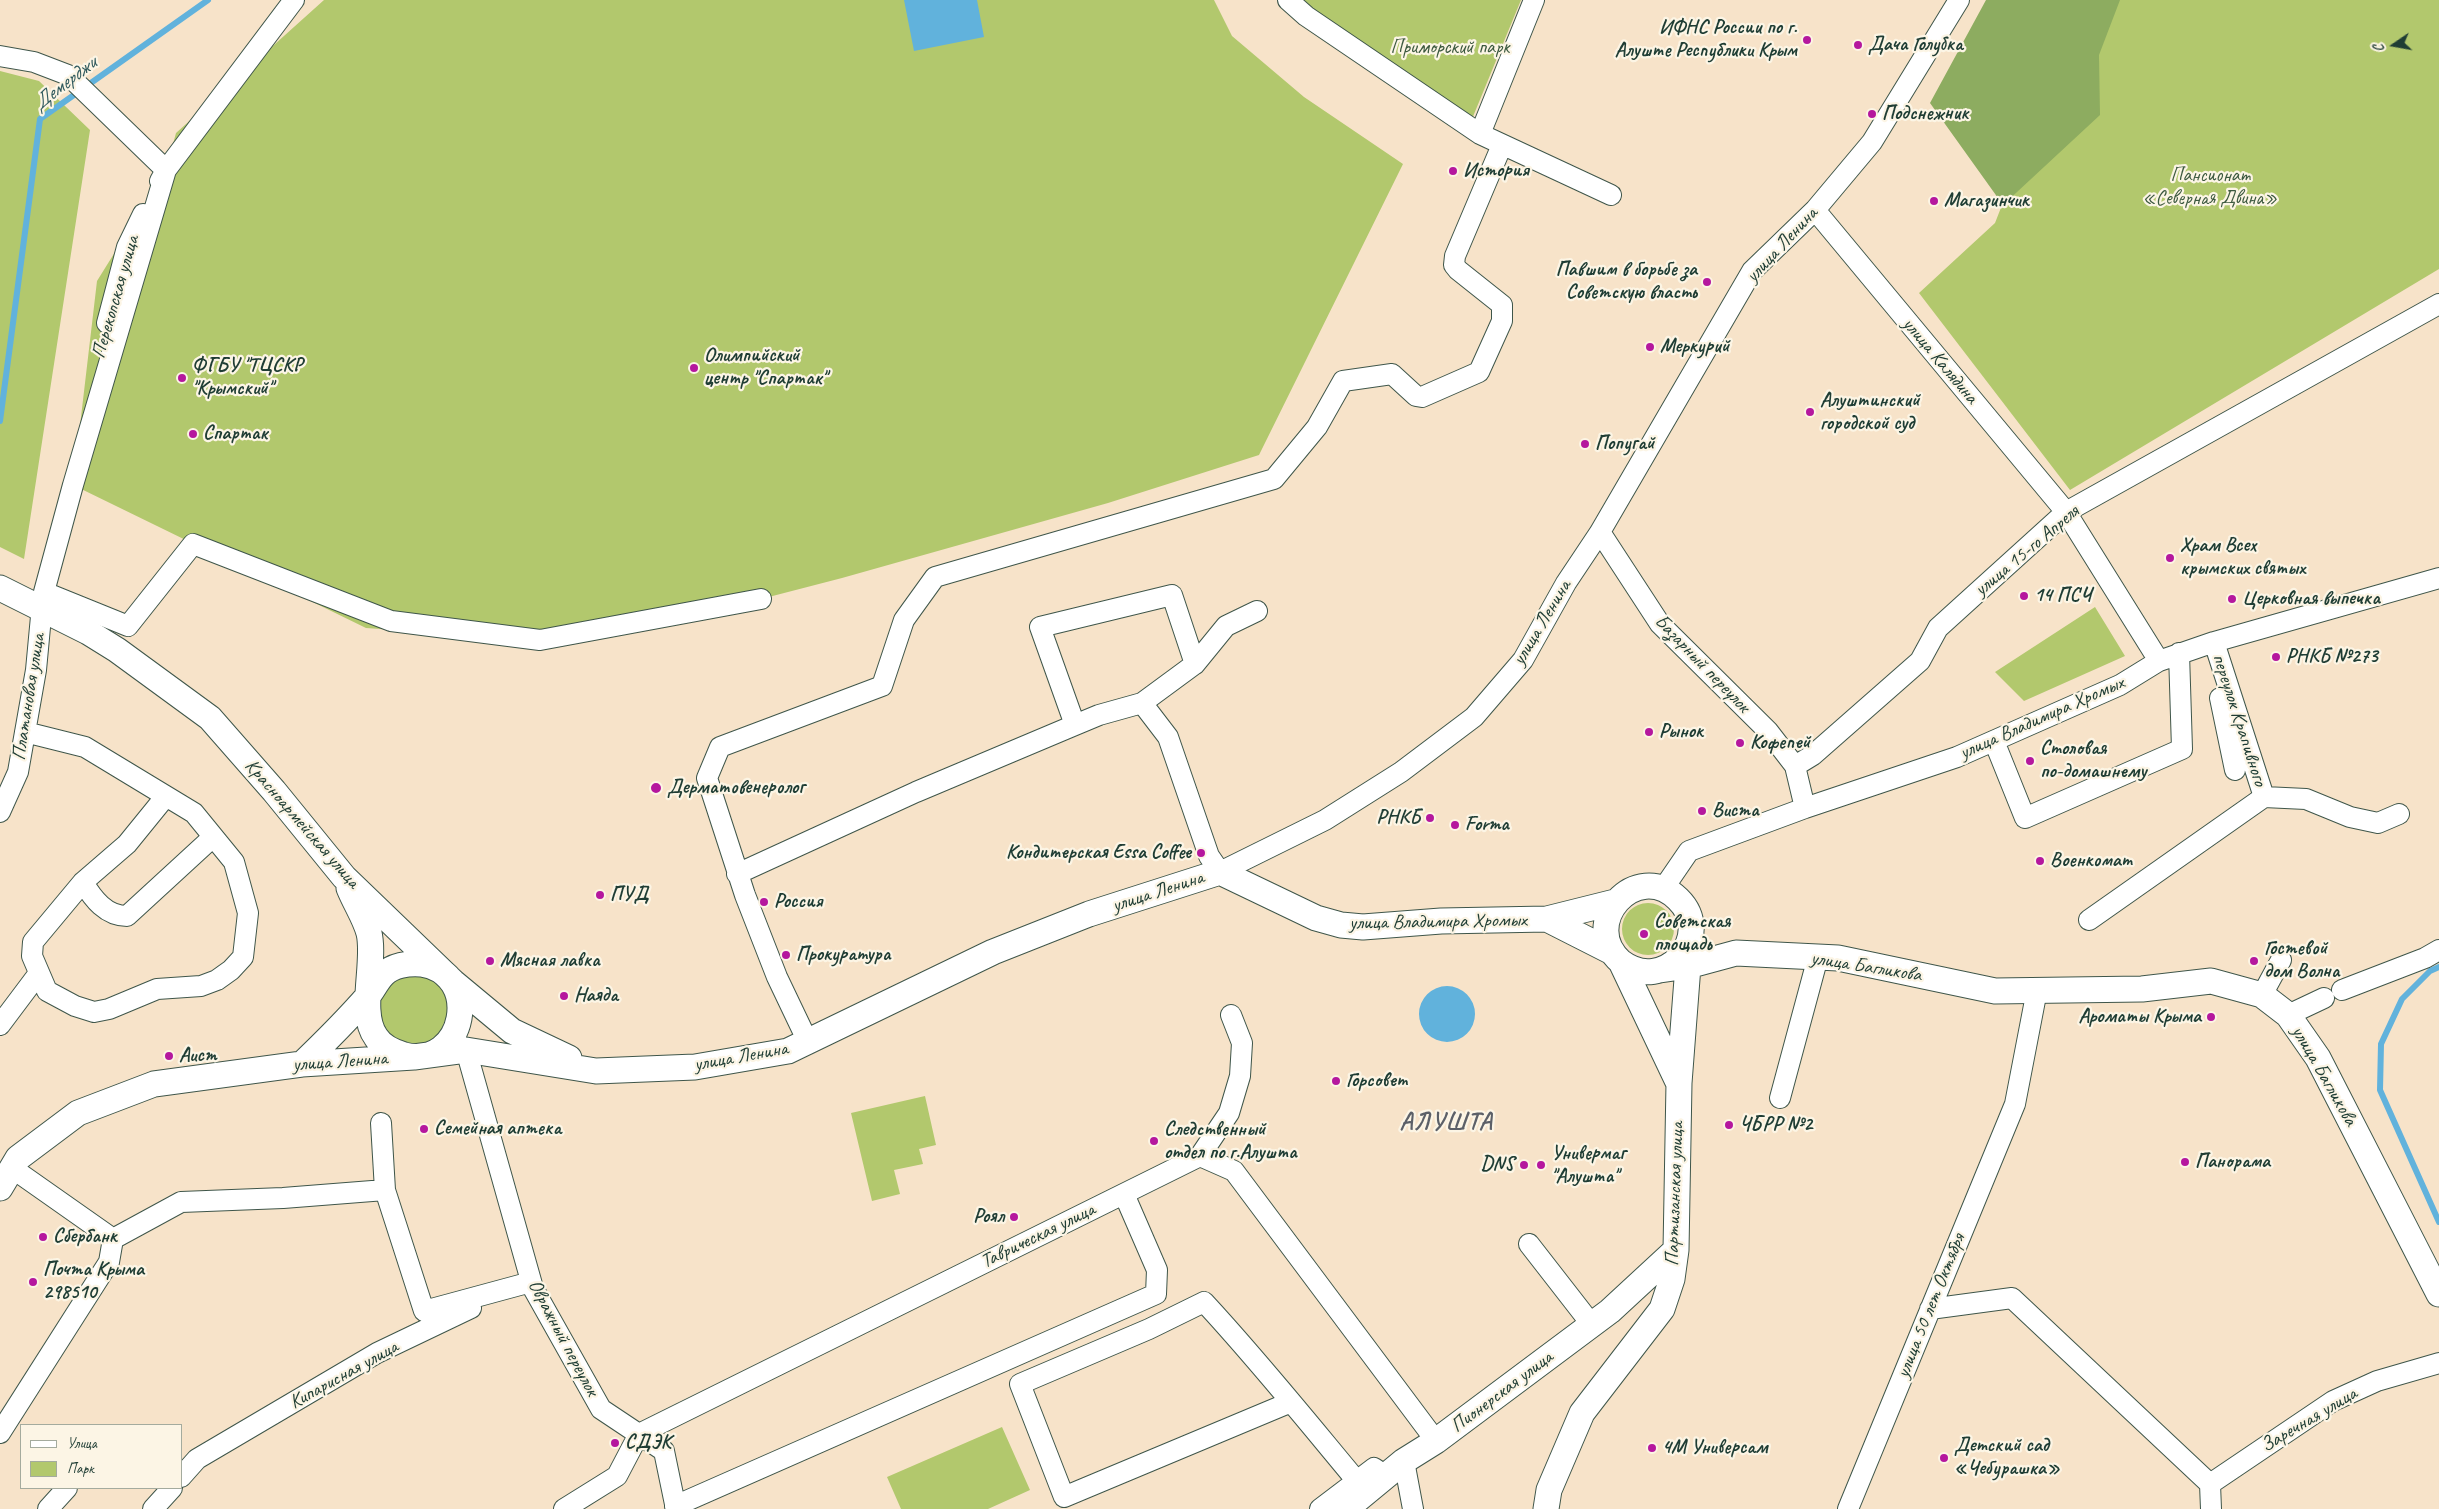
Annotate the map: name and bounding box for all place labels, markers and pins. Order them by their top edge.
place label: ИФНС России по г. Алуште Республики Крым [1615,16,1797,63]
place label: Дача Голубка [1868,33,1963,57]
marker: ИФНС России по г. Алуште Республики Крым [1801,34,1813,46]
marker: Дача Голубка [1852,39,1864,51]
place label: Подснежник [1882,102,1969,126]
marker: Подснежник [1866,108,1878,120]
place label: История [1463,159,1529,183]
marker: История [1447,165,1459,177]
place label: Магазинчик [1944,189,2029,213]
marker: Магазинчик [1928,195,1940,207]
place label: Павшим в борьбе за Советскую власть [1556,258,1697,305]
marker: Павшим в борьбе за Советскую власть [1701,276,1713,288]
place label: Меркурий [1660,335,1729,359]
marker: Меркурий [1644,341,1656,353]
place label: Олимпийский центр "Спартак" [704,344,826,391]
place label: ФГБУ "ТЦСКР "Крымский" [192,354,303,401]
marker: Олимпийский центр "Спартак" [688,362,700,374]
marker: ФГБУ "ТЦСКР "Крымский" [176,372,188,384]
place label: Алуштинский городской суд [1820,389,1920,436]
marker: Алуштинский городской суд [1804,406,1816,418]
place label: Спартак [203,422,268,446]
marker: Спартак [187,428,199,440]
place label: Попугай [1595,432,1654,456]
marker: Попугай [1579,438,1591,450]
place label: Храм Всех крымских святых [2180,534,2305,581]
marker: Храм Всех крымских святых [2164,552,2176,564]
place label: 14 ПСЧ [2034,584,2092,608]
place label: Церковная выпечка [2242,587,2380,611]
marker: 14 ПСЧ [2018,590,2030,602]
marker: Церковная выпечка [2226,593,2238,605]
place label: РНКБ №273 [2286,645,2378,669]
marker: РНКБ №273 [2270,651,2282,663]
place label: Рынок [1659,720,1703,744]
marker: Рынок [1643,726,1655,738]
place label: Кофепей [1750,731,1810,755]
marker: Кофепей [1734,737,1746,749]
place label: Столовая по-домашнему [2040,737,2146,784]
marker: Столовая по-домашнему [2024,755,2036,767]
place label: Дерматовенеролог [667,776,805,800]
marker: Дерматовенеролог [649,781,663,795]
place label: Виста [1712,799,1759,823]
marker: Виста [1696,805,1708,817]
place label: РНКБ [1377,806,1420,830]
marker: РНКБ [1424,812,1436,824]
place label: Forma [1465,813,1509,837]
marker: Forma [1449,819,1461,831]
place label: Кондитерская Essa Coffee [1006,841,1191,865]
marker: Кондитерская Essa Coffee [1195,847,1207,859]
place label: Военкомат [2050,849,2131,873]
marker: Военкомат [2034,855,2046,867]
place label: ПУД [610,883,649,907]
marker: ПУД [594,889,606,901]
place label: Россия [774,890,823,914]
marker: Россия [758,896,770,908]
place label: Советская площадь [1654,910,1730,957]
marker: Советская площадь [1638,928,1650,940]
place label: Гостевой дом Волна [2264,937,2339,984]
place label: Прокуратура [796,943,891,967]
place label: Мясная лавка [500,949,600,973]
marker: Прокуратура [780,949,792,961]
marker: Мясная лавка [484,955,496,967]
marker: Гостевой дом Волна [2248,955,2260,967]
place label: Наяда [574,984,618,1008]
marker: Наяда [558,990,570,1002]
place label: Ароматы Крыма [2079,1005,2201,1029]
marker: Ароматы Крыма [2205,1011,2217,1023]
place label: Аист [179,1044,217,1068]
marker: Аист [163,1050,175,1062]
place label: Горсовет [1346,1069,1407,1093]
marker: Горсовет [1330,1075,1342,1087]
place label: ЧБРР №2 [1739,1113,1812,1137]
place label: Семейная аптека [434,1117,561,1141]
place label: Следственный отдел по г.Алушта [1164,1118,1297,1165]
marker: ЧБРР №2 [1723,1119,1735,1131]
marker: Семейная аптека [418,1123,430,1135]
marker: Следственный отдел по г.Алушта [1148,1135,1160,1147]
place label: Универмаг "Алушта" [1551,1142,1626,1189]
place label: Панорама [2195,1150,2270,1174]
place label: DNS [1481,1153,1514,1177]
marker: Панорама [2179,1156,2191,1168]
marker: DNS [1518,1159,1530,1171]
marker: Универмаг "Алушта" [1535,1159,1547,1171]
place label: Роял [973,1205,1004,1229]
marker: Роял [1008,1211,1020,1223]
place label: Сбербанк [53,1225,117,1249]
marker: Сбербанк [37,1231,49,1243]
place label: Почта Крыма 298510 [43,1258,144,1305]
marker: Почта Крыма 298510 [27,1276,39,1288]
place label: СДЭК [625,1431,671,1455]
place label: Детский сад «Чебурашка» [1954,1434,2060,1481]
place label: 4М Универсам [1662,1436,1768,1460]
marker: СДЭК [609,1437,621,1449]
marker: 4М Универсам [1646,1442,1658,1454]
marker: Детский сад «Чебурашка» [1938,1452,1950,1464]

